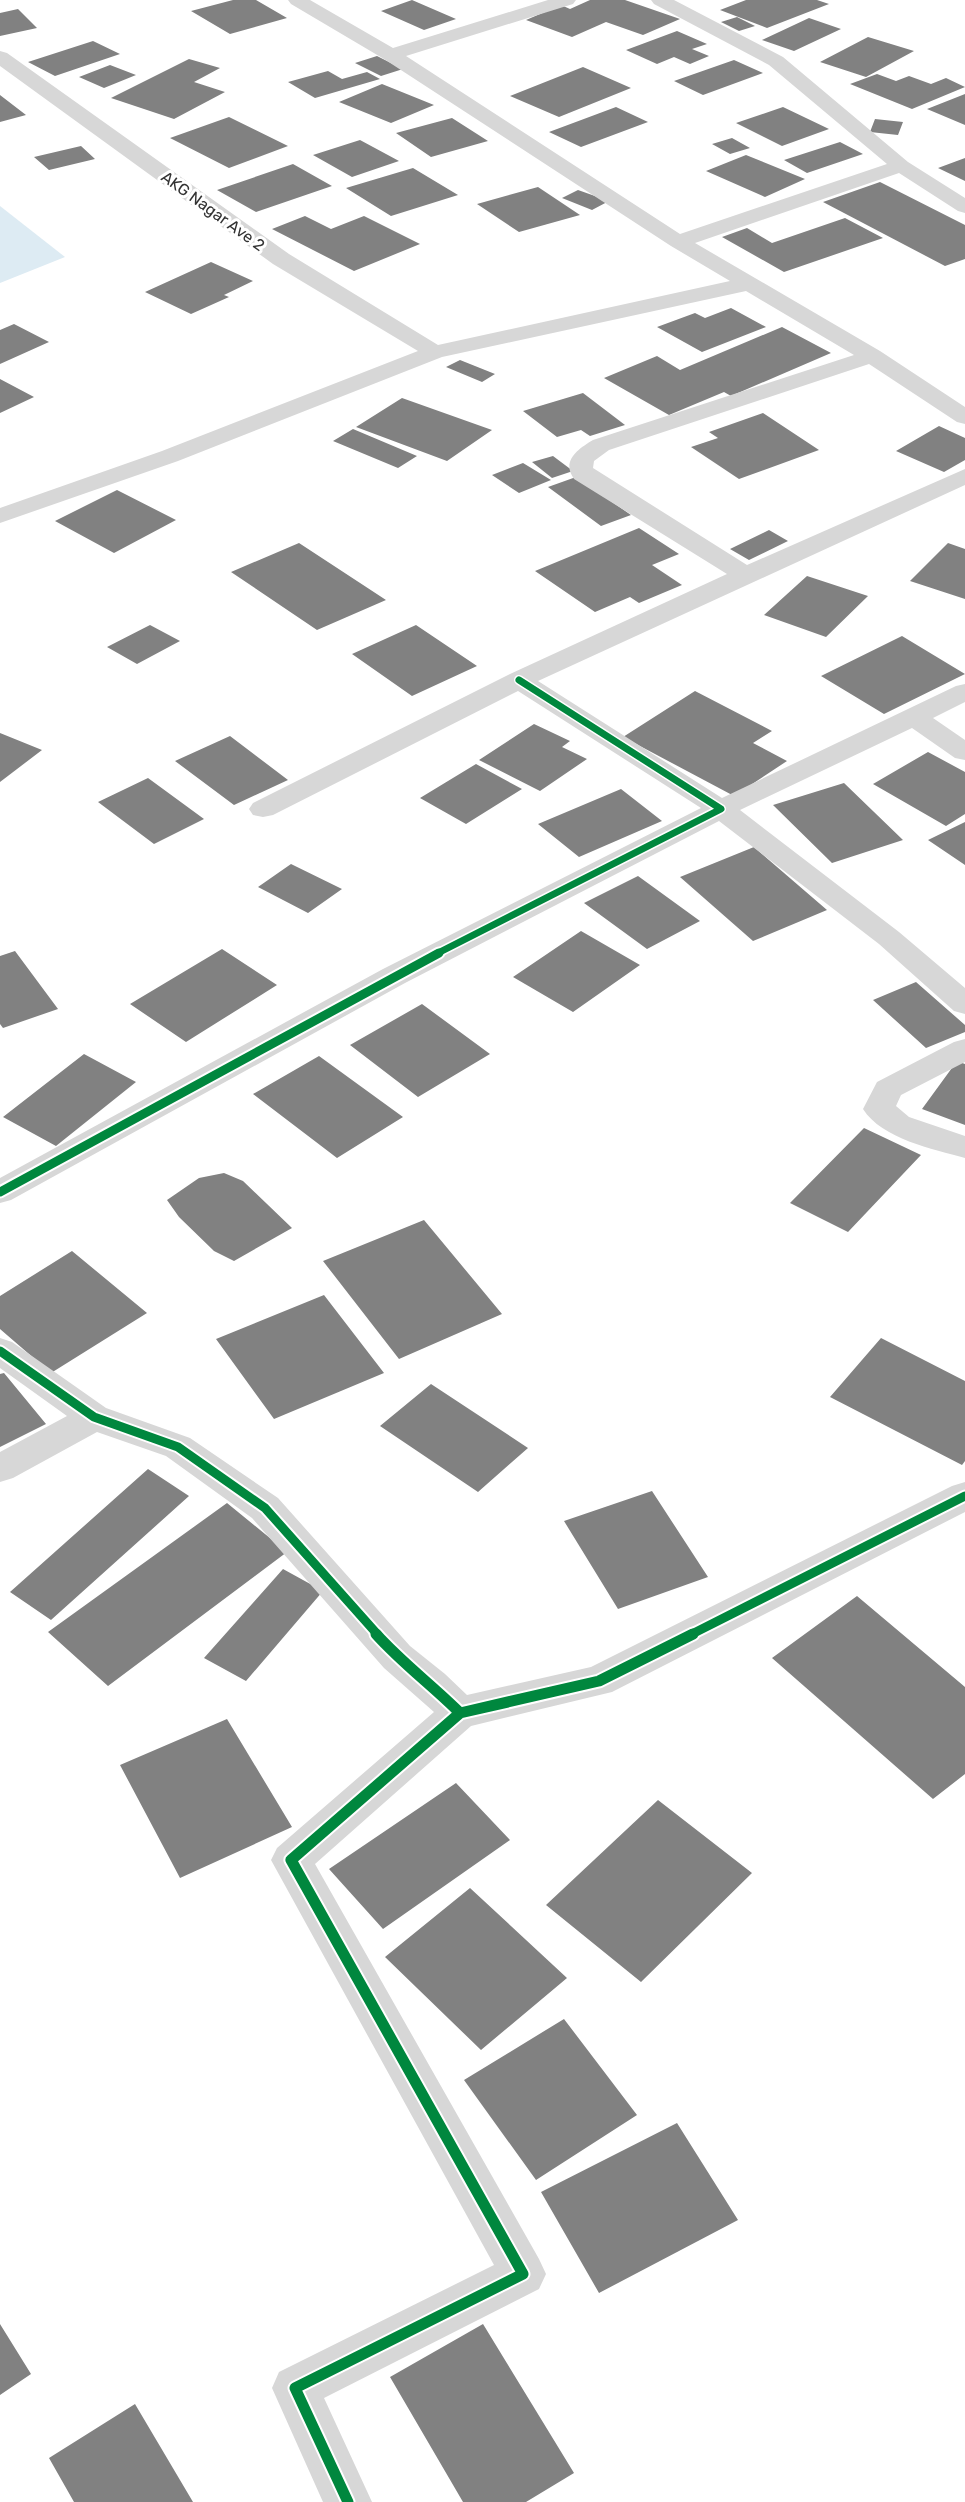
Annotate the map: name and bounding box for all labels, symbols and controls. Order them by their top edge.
street label: AKG Nagar Ave 2 [158,167,268,255]

